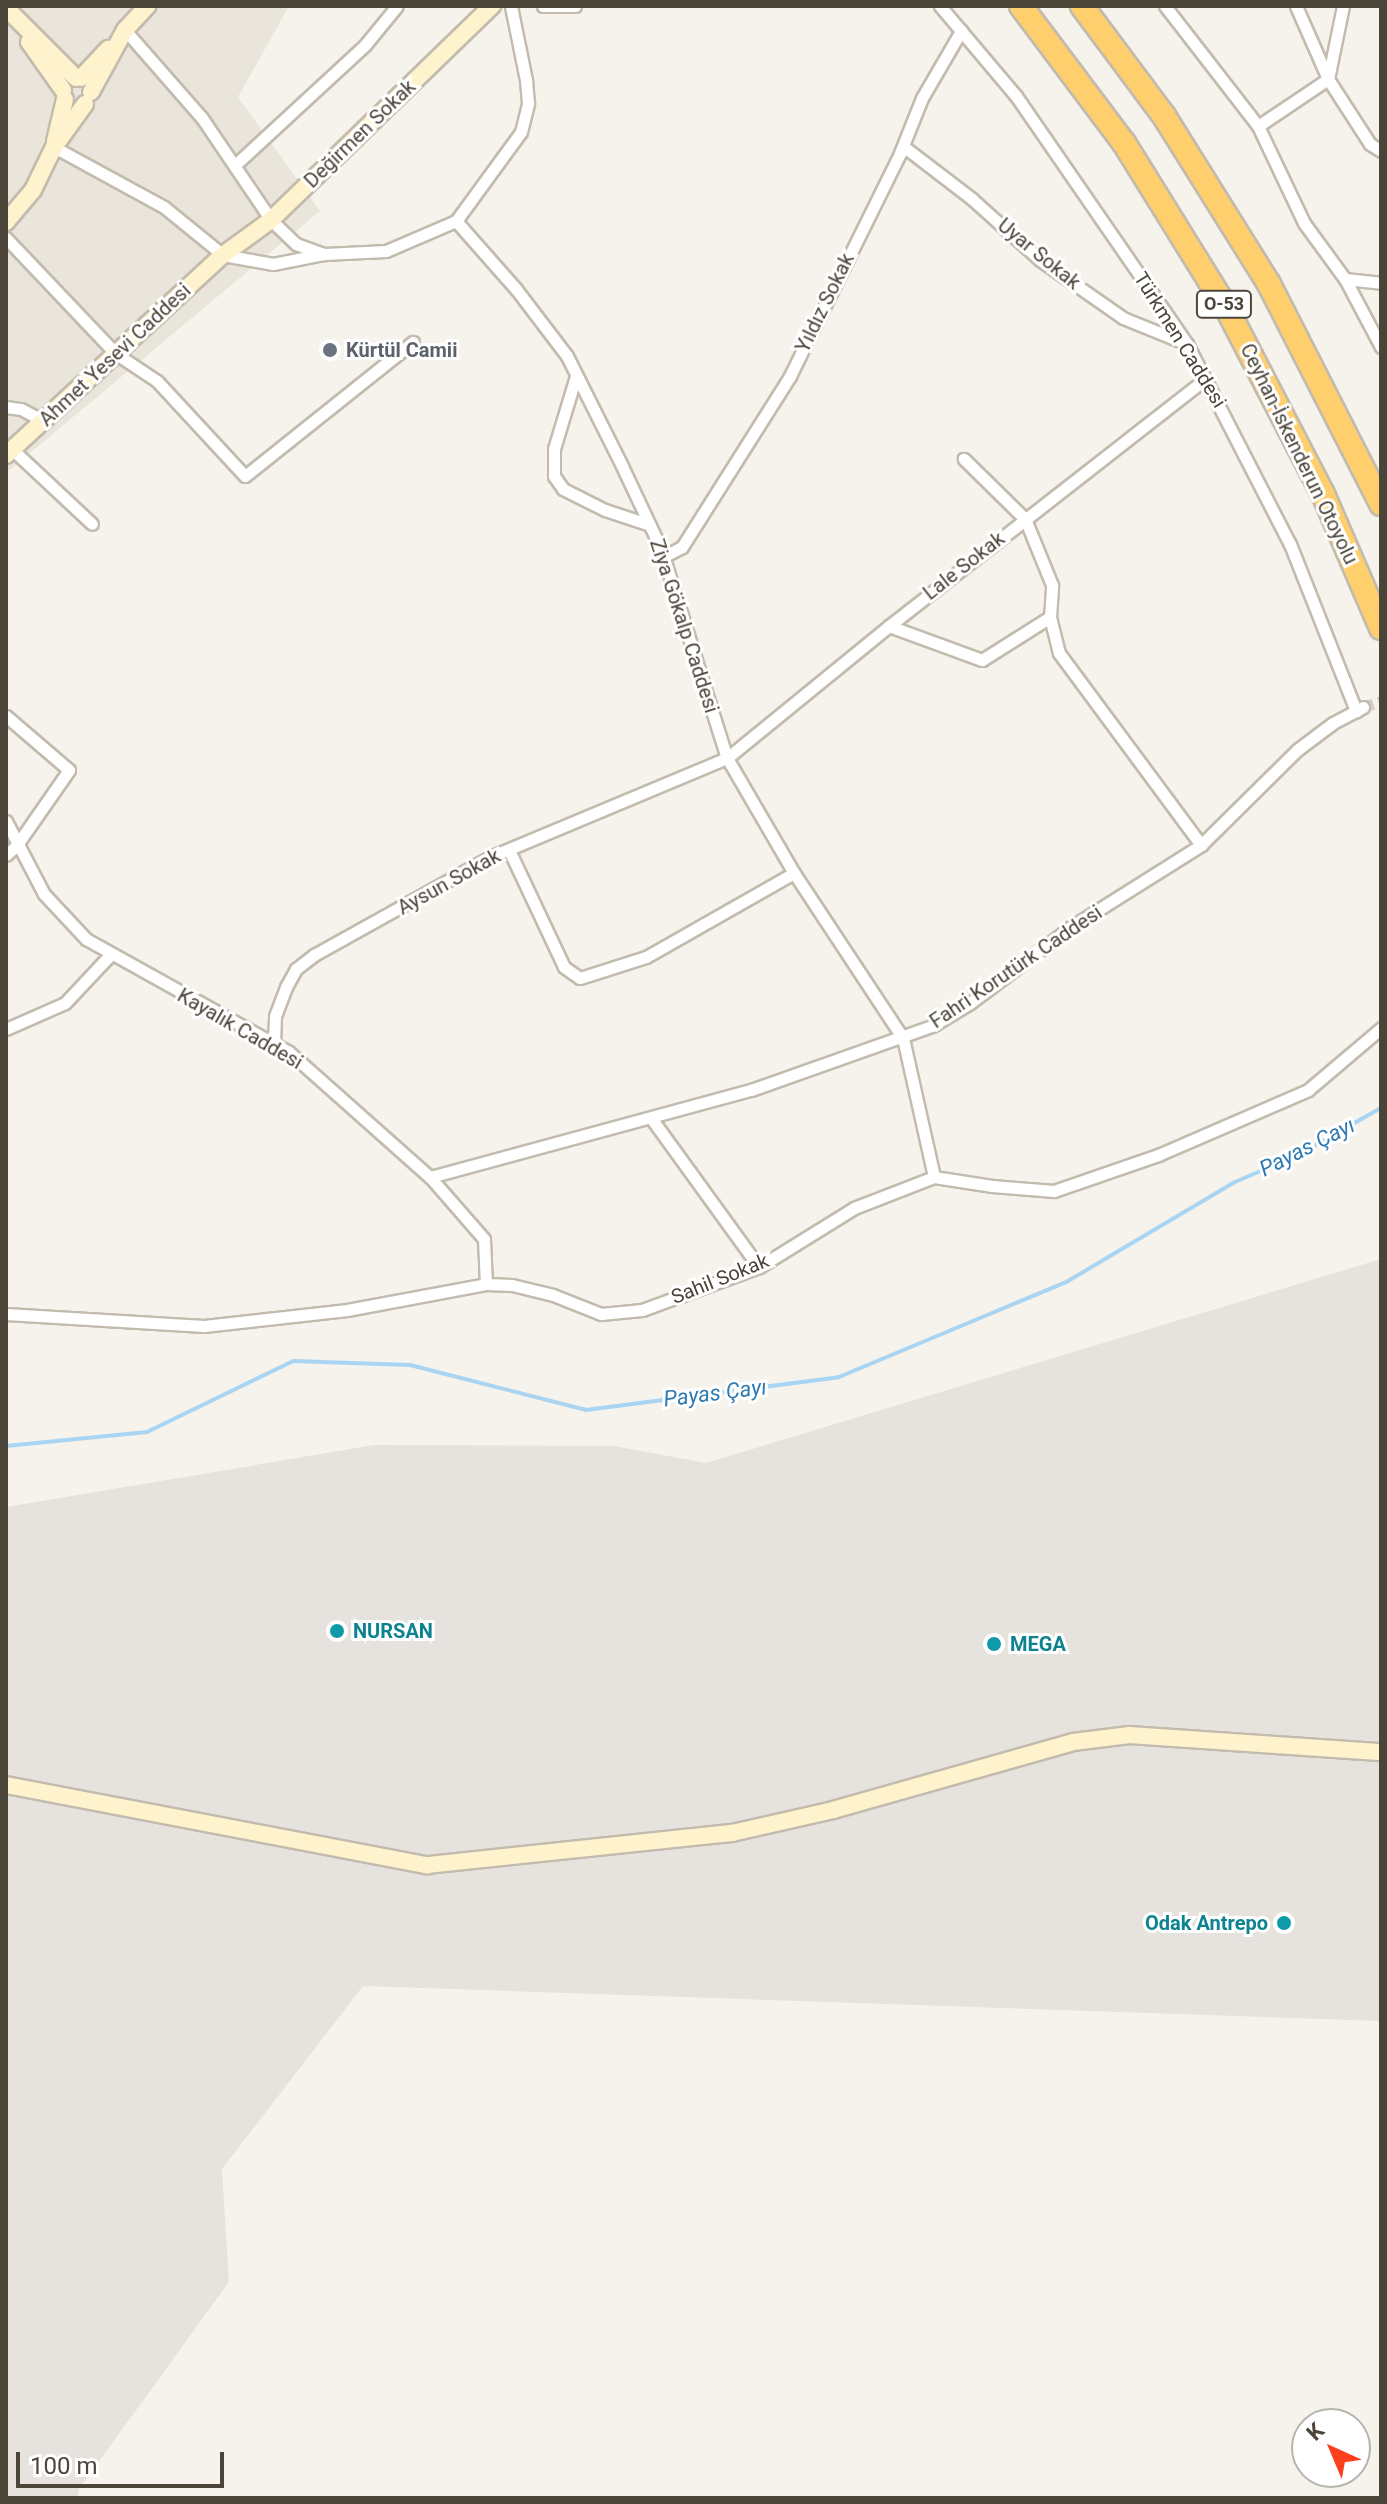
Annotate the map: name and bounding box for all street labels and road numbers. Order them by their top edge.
street label: Değirmen Sokak [299,75,421,193]
street label: Uyar Sokak [993,213,1085,295]
street label: Yıldız Sokak [791,249,859,357]
street label: Türkmen Caddesi [1129,268,1231,412]
street label: Ahmet Yesevi Caddesi [34,279,196,431]
road number: O-53 [1194,290,1254,318]
street label: Ceyhan-İskenderun Otoyolu [1235,340,1363,568]
street label: Lale Sokak [919,527,1009,605]
street label: Ziya Gökalp Caddesi [645,536,723,716]
street label: Aysun Sokak [393,844,505,920]
street label: Fahri Korutürk Caddesi [925,900,1107,1034]
street label: Kayalık Caddesi [173,983,307,1075]
street label: Sahil Sokak [668,1249,772,1309]

